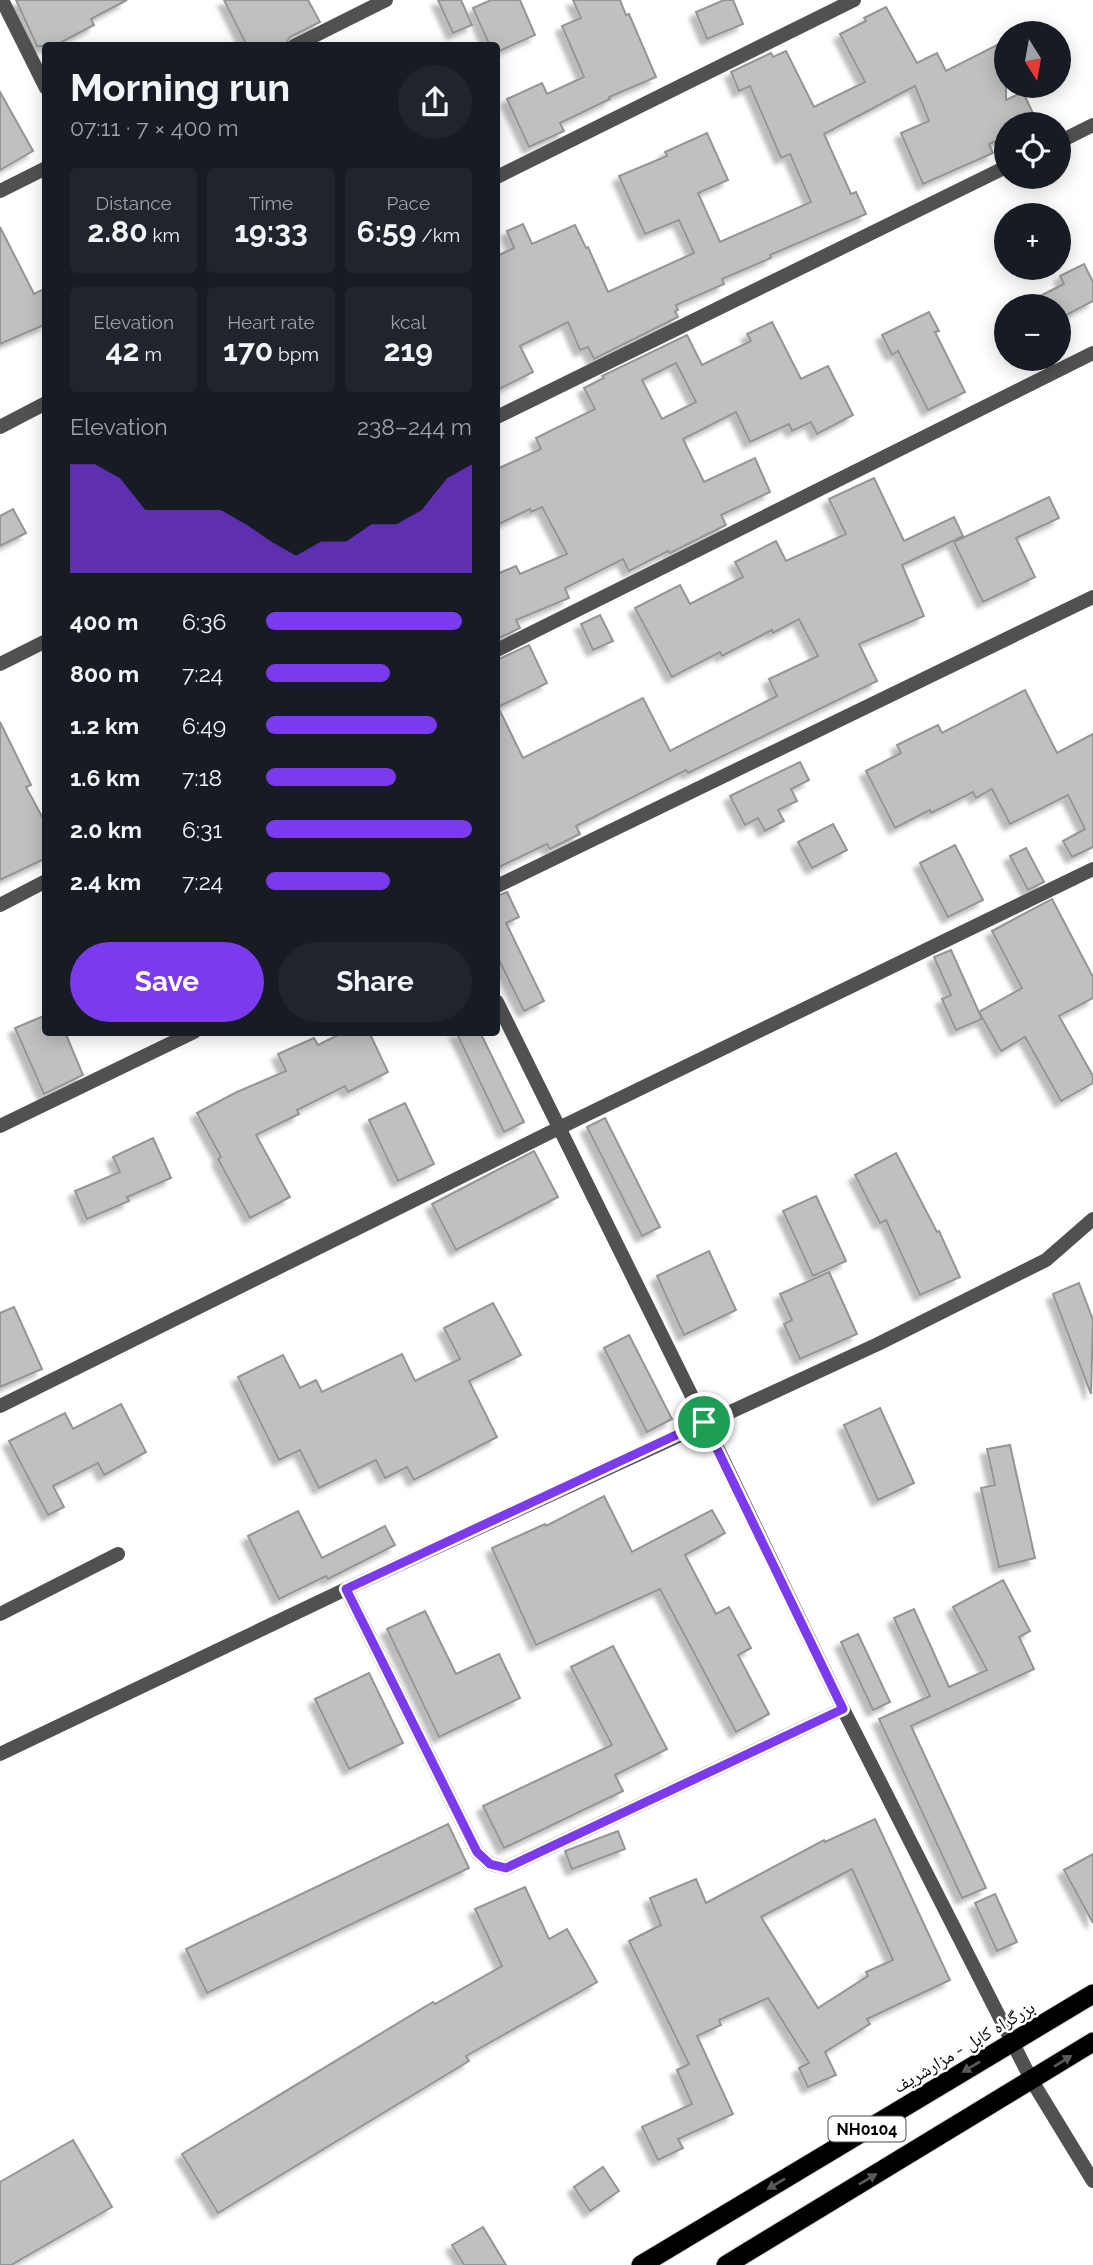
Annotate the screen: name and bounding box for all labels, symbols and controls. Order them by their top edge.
north arrow [994,21,1071,98]
map controls [994,21,1071,371]
text: Morning run [70,65,290,110]
button: share [398,65,472,139]
button: locate [994,112,1071,189]
text: 07:11 · 7 × 400 m [70,114,239,141]
text: Distance [96,192,172,214]
text: Time [249,192,293,214]
text: Pace [387,192,430,214]
button: + [994,203,1071,280]
text: 2.80 [87,214,148,249]
text: 19:33 [234,214,308,249]
text: 6:59 [356,214,416,249]
text: km [148,224,180,246]
text: /km [416,224,460,246]
button: − [994,294,1071,371]
text: Elevation [93,311,174,333]
text: Heart rate [227,311,315,333]
text: kcal [391,311,426,333]
text: 42 [105,333,140,368]
text: 170 [223,333,273,368]
text: 219 [384,333,433,368]
text: m [140,343,162,365]
text: bpm [273,343,319,365]
text: Elevation [70,413,168,440]
text: 238–244 m [357,413,472,440]
text: 400 m [70,608,138,635]
text: 6:36 [182,608,226,635]
text: 800 m [70,660,139,687]
text: 7:24 [182,660,223,687]
text: 1.2 km [70,712,139,739]
text: 6:49 [182,712,226,739]
text: 1.6 km [70,764,140,791]
text: 7:18 [182,764,222,791]
text: 2.0 km [70,816,142,843]
text: 6:31 [182,816,222,843]
text: 2.4 km [70,868,141,895]
text: 7:24 [182,868,223,895]
button: Save [70,942,264,1022]
button: Share [278,942,472,1022]
pin [674,1392,734,1452]
icon: arrive [685,1403,723,1441]
street label: بزرگراه کابل - مزارشریف [889,1996,1039,2098]
one-way arrow [1053,2055,1072,2068]
one-way arrow [962,2060,981,2073]
road number: NH0104 [828,2116,906,2142]
one-way arrow [859,2173,878,2186]
one-way arrow [767,2178,786,2190]

